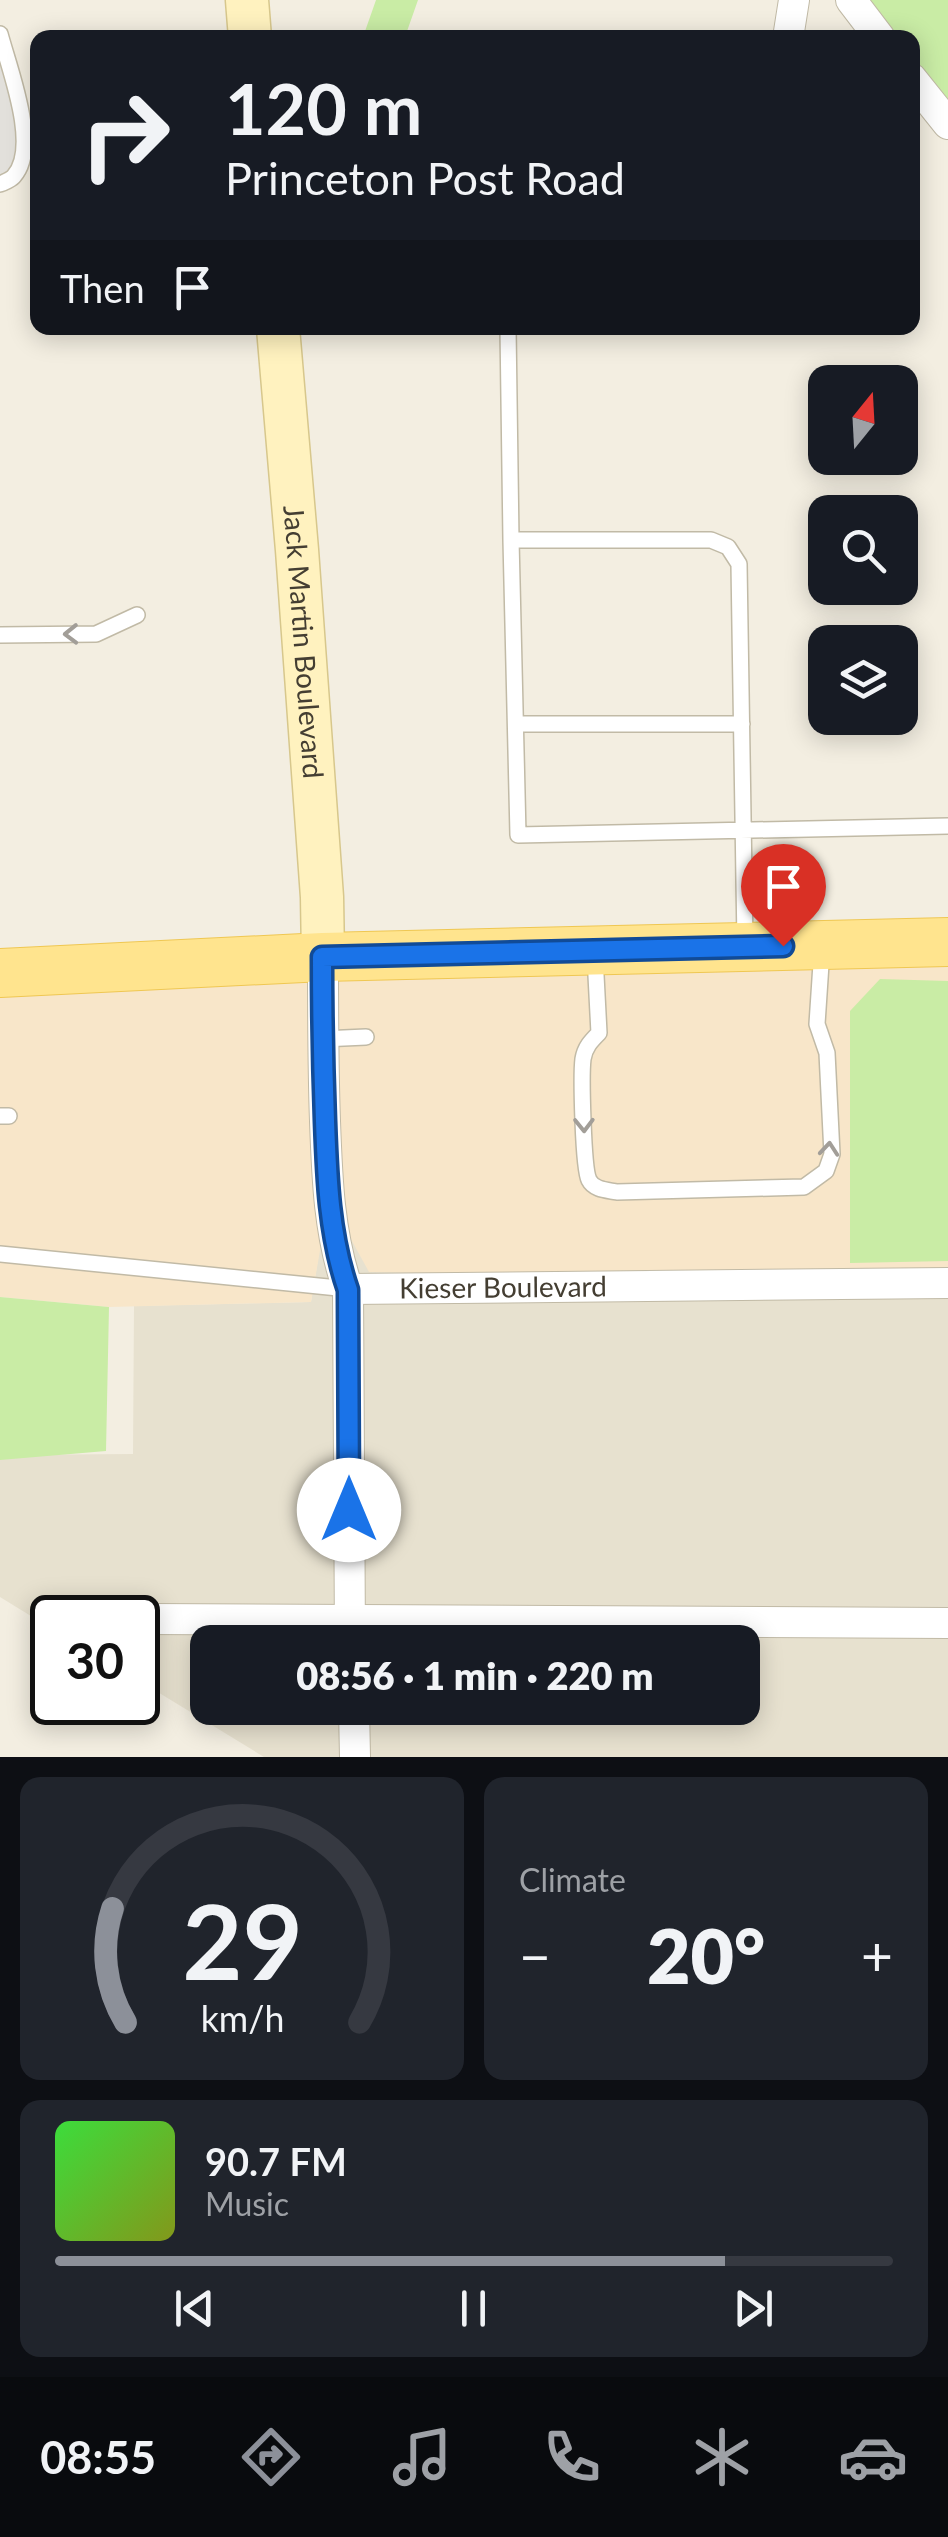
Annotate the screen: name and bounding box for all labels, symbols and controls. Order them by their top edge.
text: 120 m [225,66,422,150]
icon: right [60,70,190,200]
text: Princeton Post Road [225,151,625,205]
icon: arrive [165,260,220,315]
text: Then [60,265,145,311]
north arrow [808,365,918,475]
map controls [808,365,918,735]
button: search [808,495,918,605]
street label: Jack Martin Boulevard [277,504,331,780]
one-way arrow [62,623,78,645]
button: layers [808,625,918,735]
pin [741,844,826,947]
icon: arrive [756,859,811,914]
one-way arrow [574,1117,595,1133]
one-way arrow [818,1141,840,1157]
street label: Kieser Boulevard [399,1268,607,1304]
position arrow [297,1458,401,1562]
speed limit sign: 30 [30,1595,160,1725]
text: 08:56 · 1 min · 220 m [296,1652,654,1698]
text: Climate [519,1860,626,1899]
text: 29 [182,1877,302,2002]
text: 20° [647,1910,765,2000]
text: − [519,1922,551,1988]
text: + [861,1922,893,1988]
text: km/h [200,1997,284,2040]
text: 90.7 FM [205,2138,347,2184]
text: Music [205,2184,289,2223]
icon: previous [167,2281,222,2336]
icon: pause [446,2281,501,2336]
icon: next [726,2281,781,2336]
icon: directions [236,2422,306,2492]
icon: music [387,2422,457,2492]
icon: phone [537,2422,607,2492]
icon: climate [687,2422,757,2492]
icon: car [838,2422,908,2492]
text: 08:55 [40,2430,156,2484]

